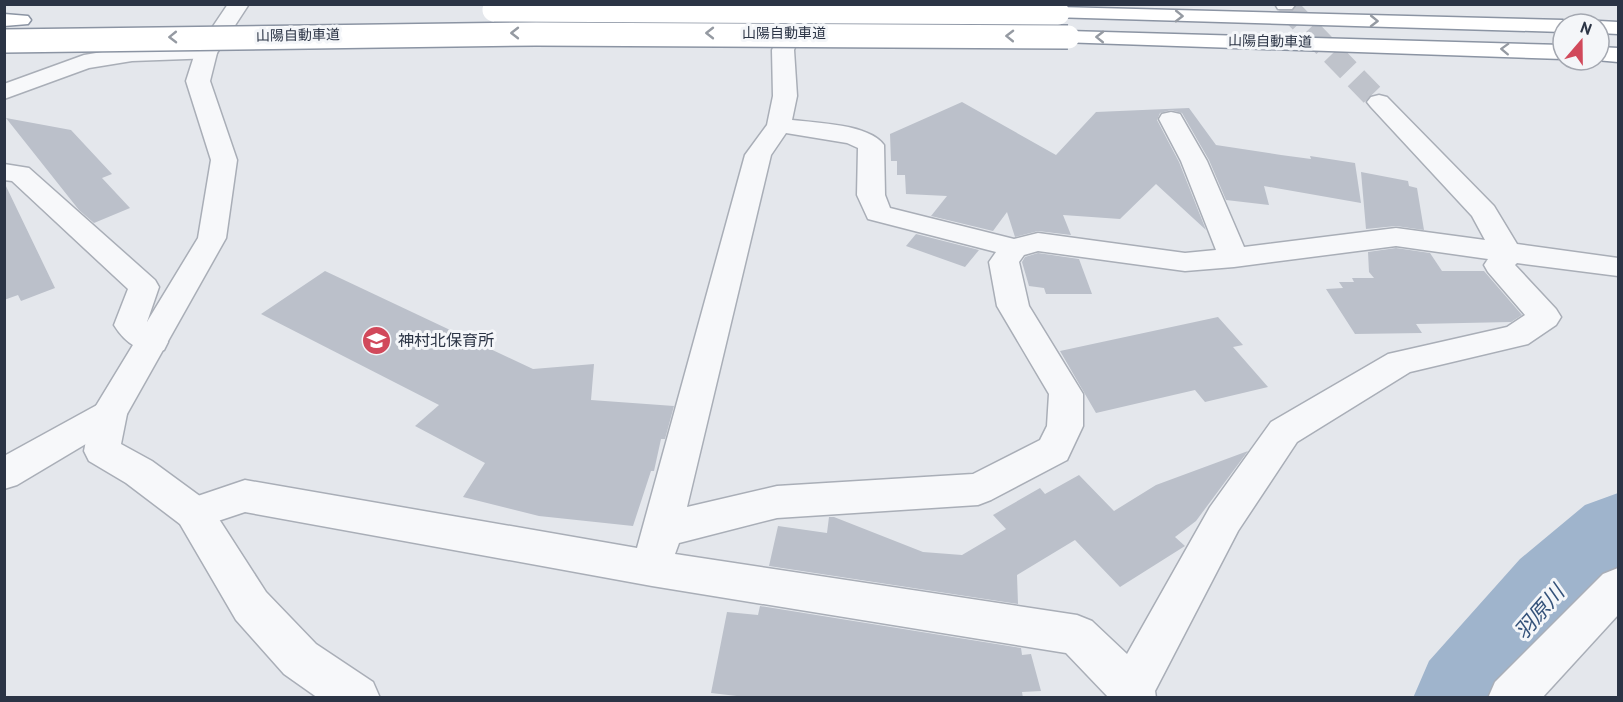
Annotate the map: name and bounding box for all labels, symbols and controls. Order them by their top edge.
one-way arrow [1175,9,1184,22]
north arrow [1551,12,1611,72]
one-way arrow [1370,14,1379,27]
text: N [1578,17,1594,39]
street label: 山陽自動車道 [742,24,826,42]
street label: 山陽自動車道 [256,25,340,45]
one-way arrow [510,27,519,39]
one-way arrow [705,27,714,39]
one-way arrow [1005,30,1014,42]
one-way arrow [168,31,177,43]
one-way arrow [1095,31,1104,44]
street label: 山陽自動車道 [1228,31,1312,51]
one-way arrow [1500,43,1509,56]
school or university icon: 神村北保育所 [361,324,393,356]
place label: 神村北保育所 [398,330,494,350]
water label: 羽原川 [1508,578,1571,645]

